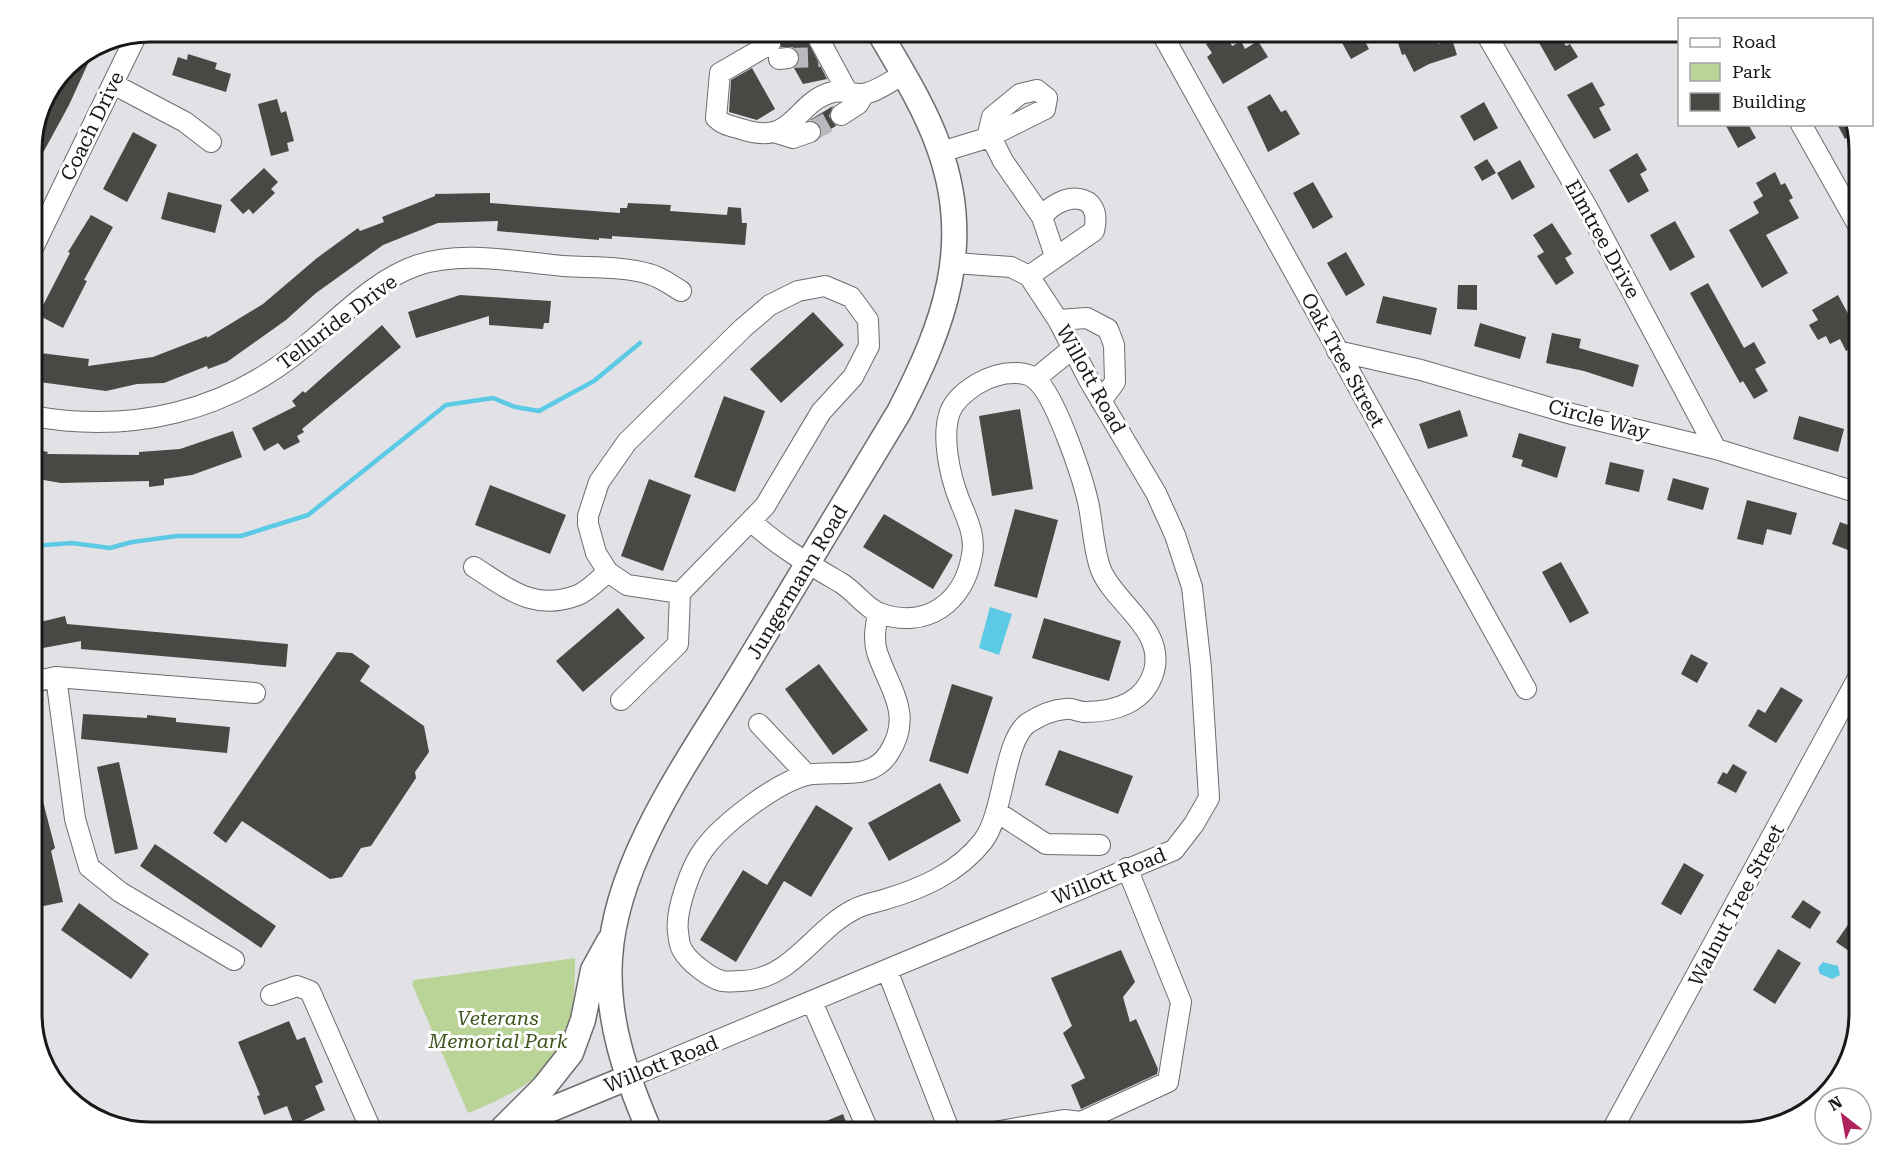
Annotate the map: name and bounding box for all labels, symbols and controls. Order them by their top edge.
legend [1678,18,1873,126]
text: Road [1732,31,1777,52]
text: Park [1732,61,1772,82]
street label: Coach Drive [55,67,129,185]
text: Building [1732,91,1806,112]
street label: Elmtree Drive [1560,175,1646,303]
street label: Telluride Drive [273,269,401,375]
street label: Oak Tree Street [1296,289,1390,432]
street label: Willott Road [1051,320,1131,438]
street label: Circle Way [1546,394,1652,444]
street label: Jungermann Road [742,500,853,663]
street label: Walnut Tree Street [1683,819,1789,990]
street label: Willott Road [1049,842,1170,910]
park label: Veterans Memorial Park [427,1006,568,1053]
street label: Willott Road [601,1030,722,1098]
north arrow [1813,1086,1873,1146]
text: N [1825,1092,1846,1115]

